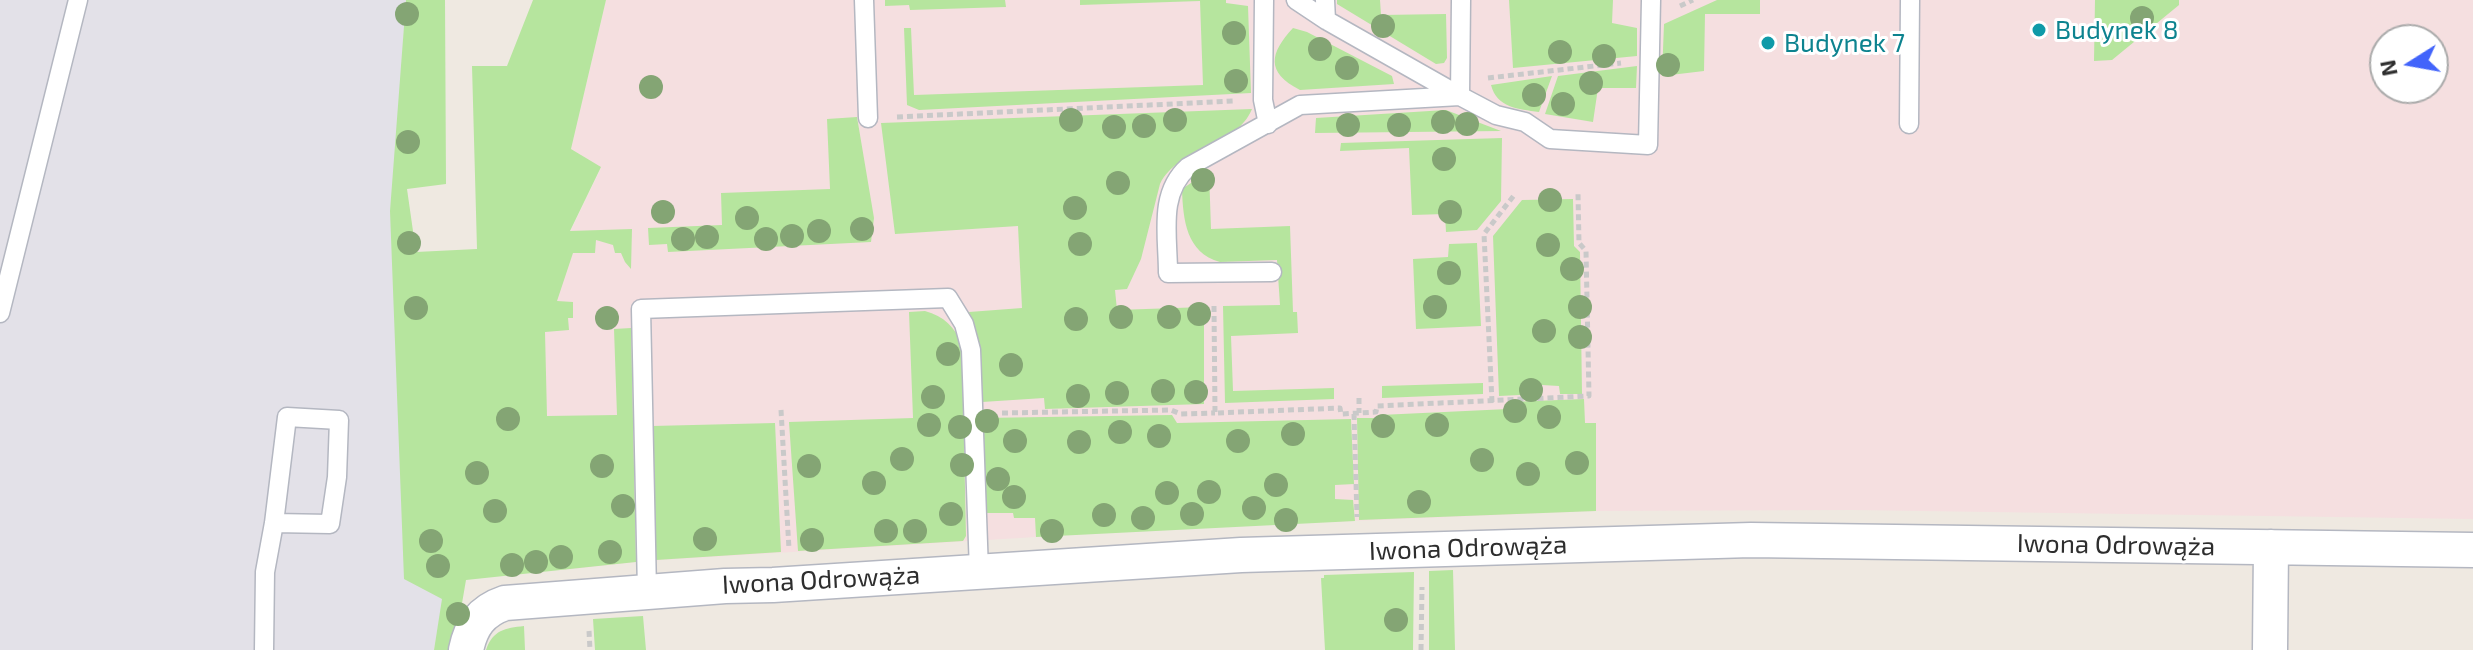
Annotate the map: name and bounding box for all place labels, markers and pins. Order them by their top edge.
place label: Budynek 8 [2055,14,2178,46]
marker: Budynek 8 [2030,21,2048,39]
place label: Budynek 7 [1784,27,1905,59]
marker: Budynek 7 [1759,34,1777,52]

